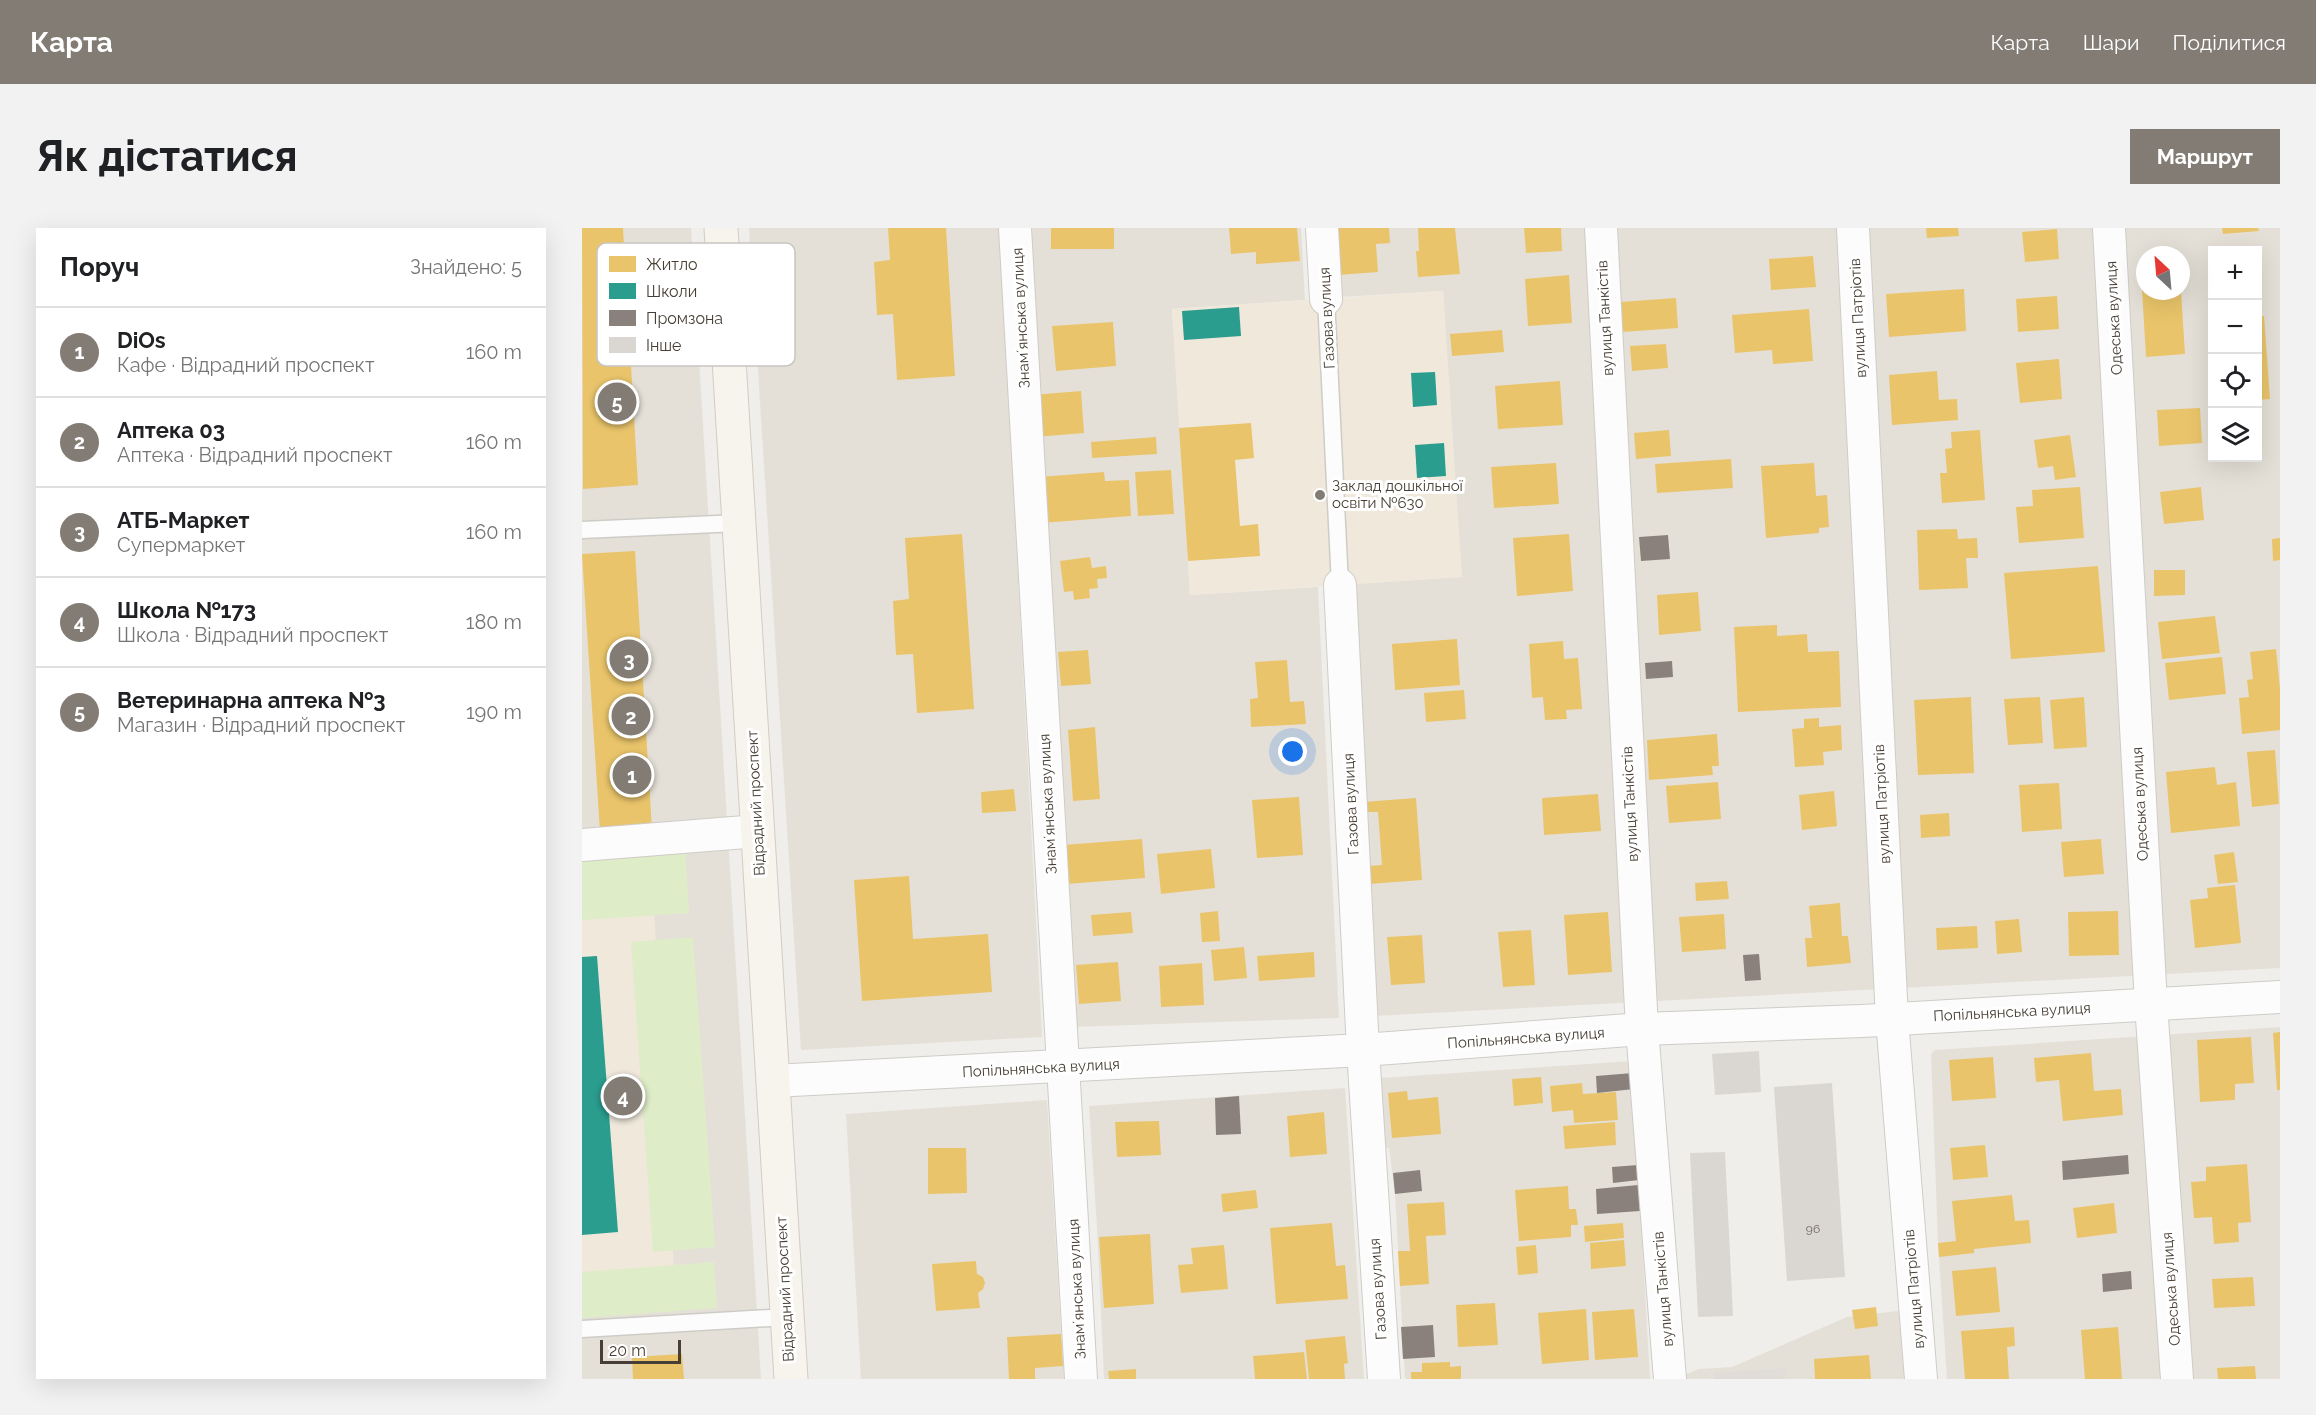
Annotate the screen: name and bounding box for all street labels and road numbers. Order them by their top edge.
street label: Знамʼянська вулиця [1008,247,1034,389]
street label: вулиця Патріотів [1846,258,1870,378]
street label: вулиця Танкістів [1593,260,1617,376]
street label: Одеська вулиця [2102,261,2126,375]
street label: Газова вулиця [1315,267,1339,369]
street label: Відрадний проспект [743,730,769,876]
street label: Знамʼянська вулиця [1035,733,1061,875]
street label: вулиця Патріотів [1870,744,1894,864]
street label: вулиця Танкістів [1618,746,1642,862]
street label: Одеська вулиця [2128,747,2152,861]
street label: Газова вулиця [1339,753,1363,855]
street label: Попільнянська вулиця [1933,999,2091,1025]
street label: Попільнянська вулиця [1447,1024,1605,1052]
street label: Попільнянська вулиця [962,1055,1120,1081]
street label: Відрадний проспект [772,1216,798,1362]
street label: Знамʼянська вулиця [1064,1218,1090,1360]
street label: вулиця Патріотів [1900,1229,1928,1349]
street label: вулиця Танкістів [1649,1231,1677,1347]
street label: Одеська вулиця [2158,1231,2184,1347]
street label: Газова вулиця [1365,1238,1391,1340]

